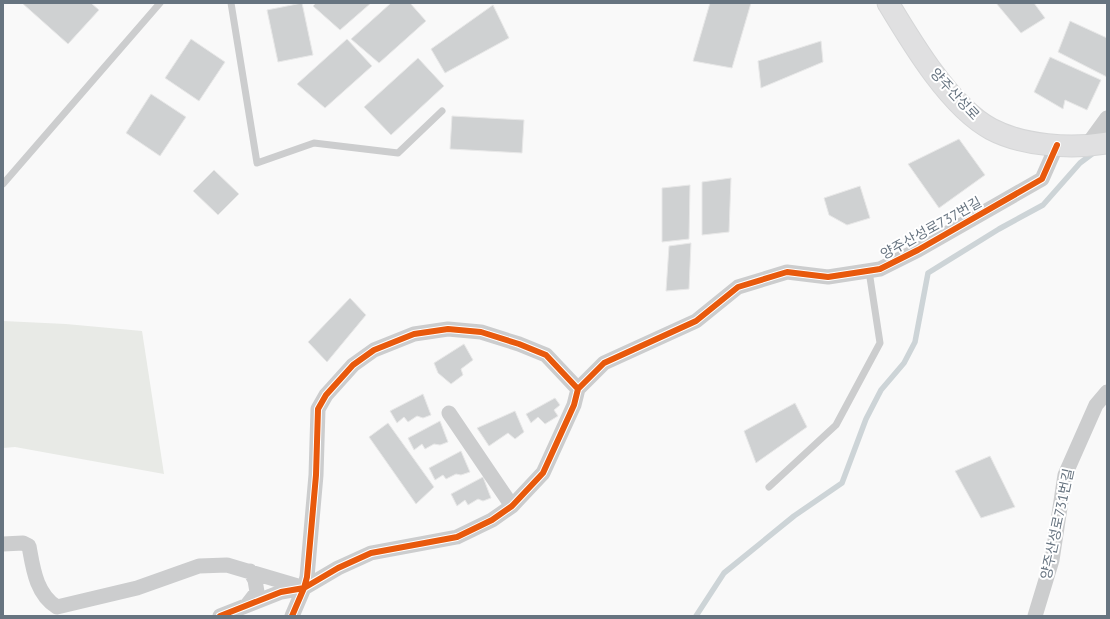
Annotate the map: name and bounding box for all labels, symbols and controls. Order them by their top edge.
street label: 양주산성로 [926,64,984,124]
street label: 양주산성로737번길 [877,193,985,263]
street label: 양주산성로731번길 [1036,467,1078,581]

